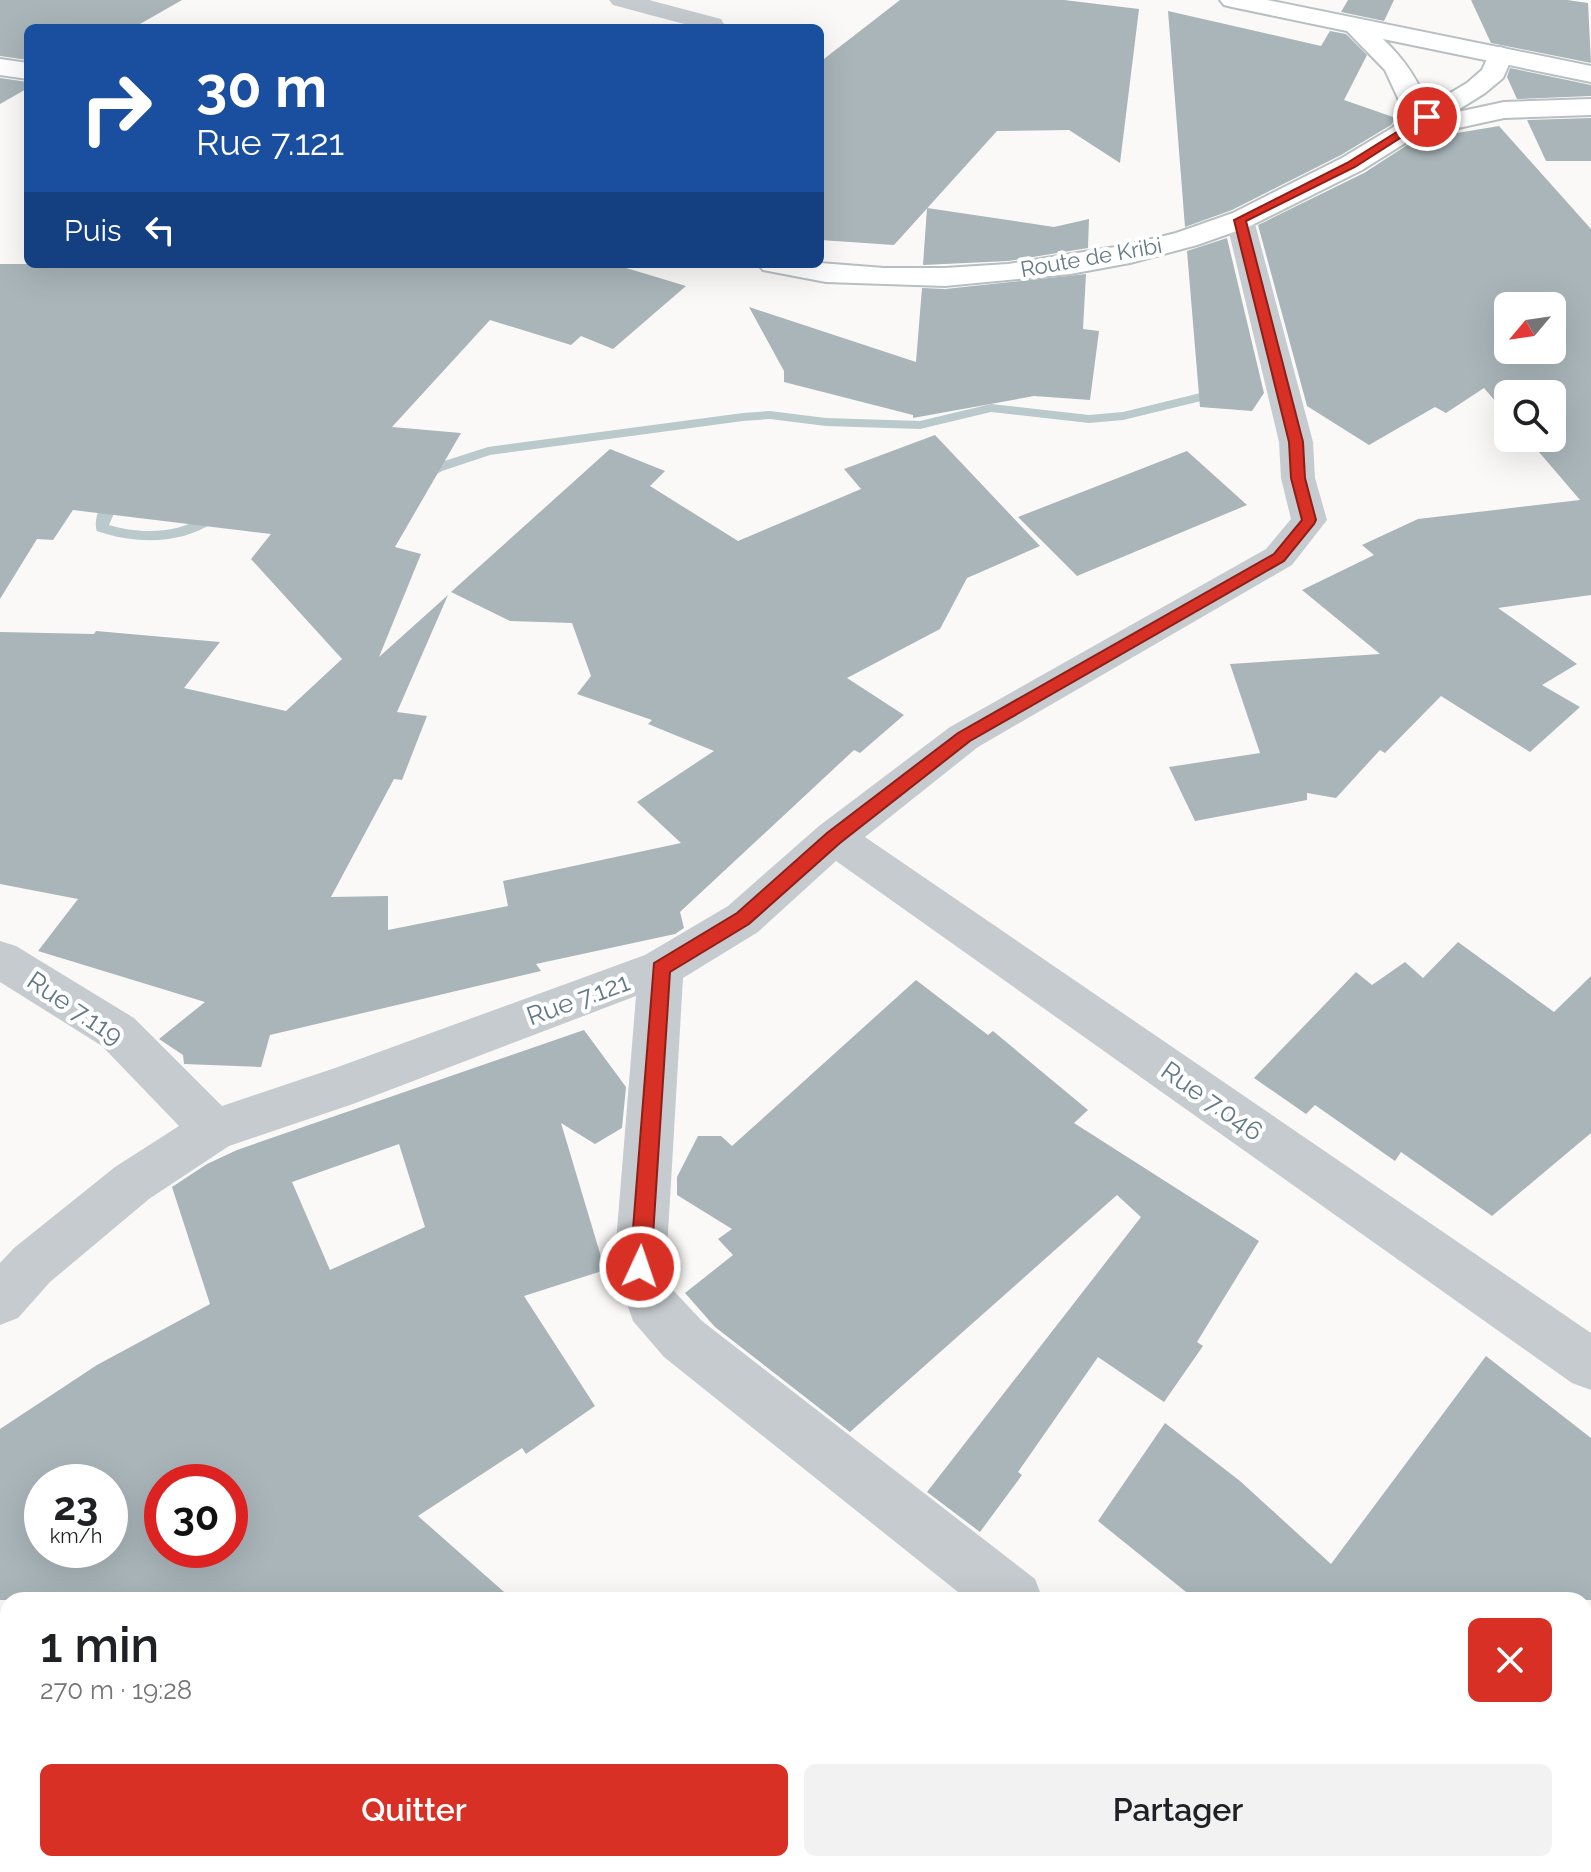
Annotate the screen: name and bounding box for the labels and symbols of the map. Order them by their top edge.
pin [1393,83,1461,151]
street label: Route de Kribi [1018,232,1164,282]
north arrow [1494,292,1566,364]
street label: Rue 7.119 [22,965,128,1051]
street label: Rue 7.121 [523,967,633,1031]
street label: Rue 7.046 [1155,1055,1269,1147]
position arrow [598,1225,682,1309]
speed limit sign: 30 [144,1464,248,1568]

